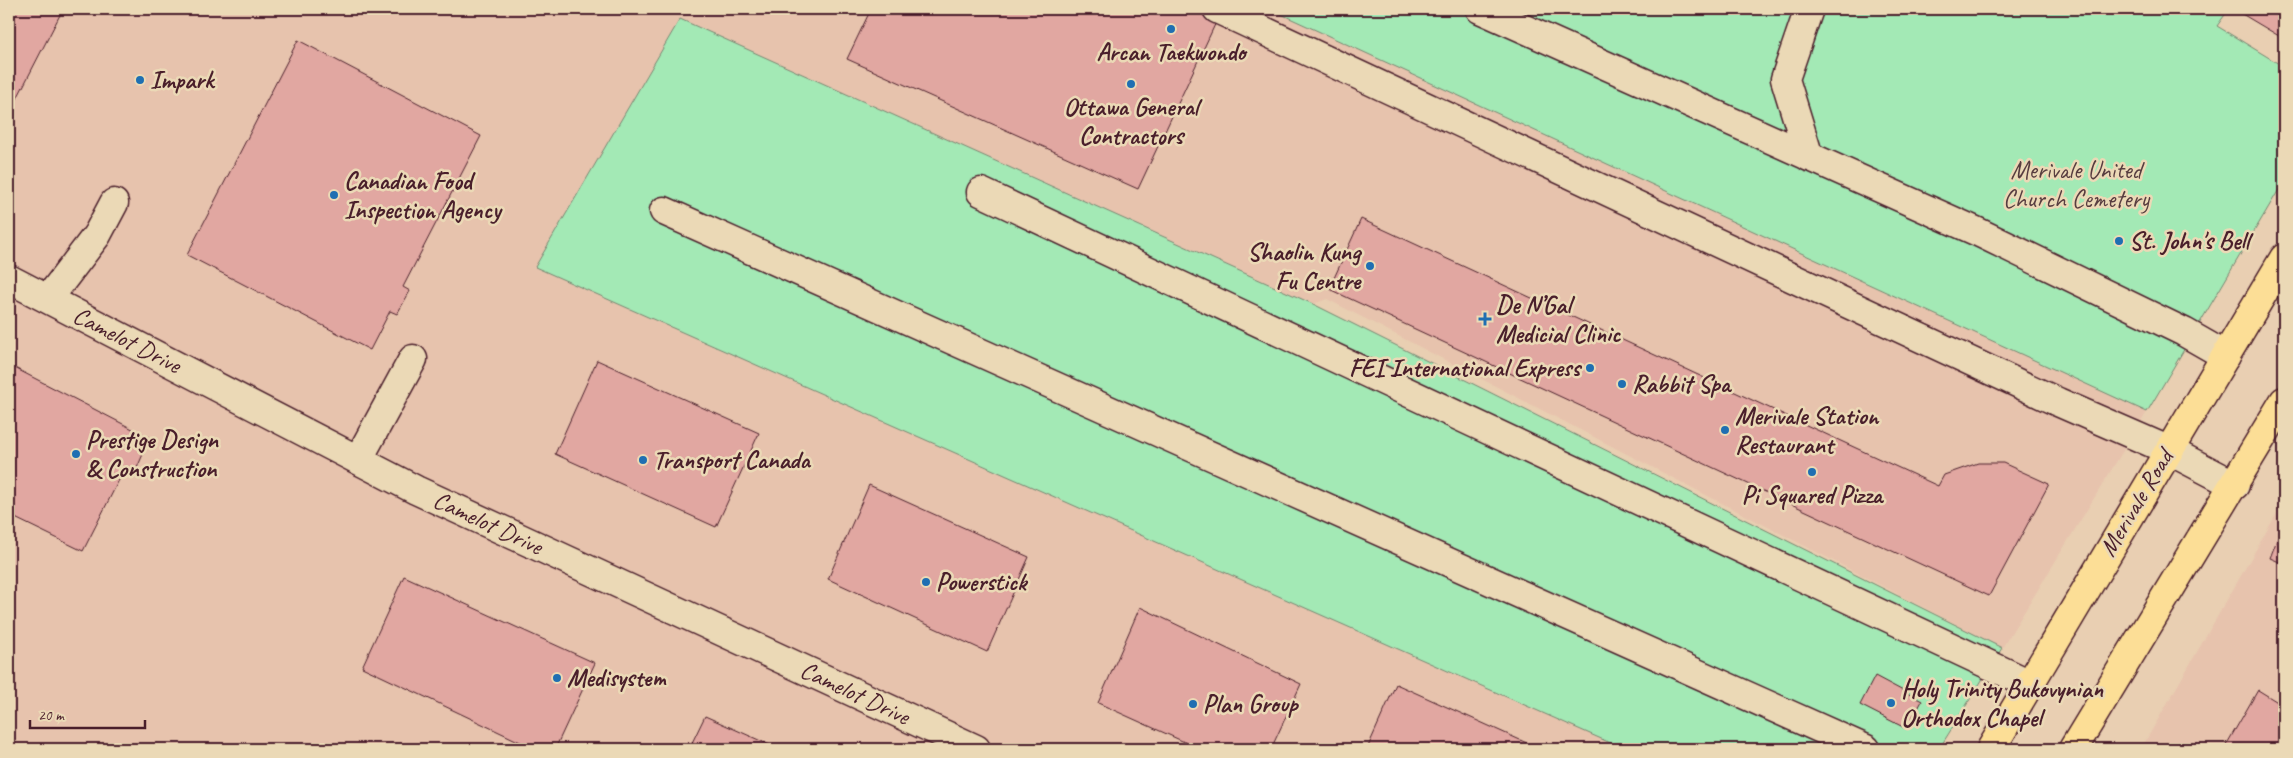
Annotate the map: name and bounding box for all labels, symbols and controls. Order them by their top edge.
marker: Arcan Taekwondo [1165,23,1177,35]
place label: Arcan Taekwondo [1096,36,1249,68]
place label: Impark [150,64,216,96]
marker: Impark [134,74,146,86]
marker: Ottawa General Contractors [1125,78,1137,90]
place label: Ottawa General Contractors [1064,91,1203,152]
park label: Merivale United Church Cemetery [2003,154,2150,215]
place label: Canadian Food Inspection Agency [344,165,503,226]
marker: Canadian Food Inspection Agency [328,189,340,201]
place label: St. John's Bell [2129,225,2254,257]
marker: St. John's Bell [2113,235,2125,247]
place label: Shaolin Kung Fu Centre [1247,236,1363,297]
marker: Shaolin Kung Fu Centre [1364,260,1376,272]
place label: De N’Gal Medicial Clinic [1496,289,1622,350]
street label: Camelot Drive [68,299,188,382]
marker: De N’Gal Medicial Clinic [1478,312,1492,326]
place label: FEI International Express [1349,352,1582,384]
marker: FEI International Express [1584,362,1596,374]
place label: Rabbit Spa [1632,368,1733,400]
marker: Rabbit Spa [1616,378,1628,390]
place label: Merivale Station Restaurant [1735,400,1880,461]
place label: Prestige Design & Construction [86,424,220,485]
marker: Merivale Station Restaurant [1719,424,1731,436]
street label: Merivale Road [2092,440,2182,562]
place label: Transport Canada [653,444,812,476]
marker: Prestige Design & Construction [70,448,82,460]
marker: Transport Canada [637,454,649,466]
marker: Pi Squared Pizza [1806,466,1818,478]
place label: Pi Squared Pizza [1742,479,1885,511]
street label: Camelot Drive [428,484,550,563]
place label: Powerstick [936,566,1029,598]
marker: Powerstick [920,576,932,588]
street label: Camelot Drive [795,654,917,733]
place label: Medisystem [567,662,667,694]
marker: Medisystem [551,672,563,684]
place label: Holy Trinity Bukovynian Orthodox Chapel [1901,673,2104,734]
place label: Plan Group [1203,688,1299,720]
marker: Holy Trinity Bukovynian Orthodox Chapel [1885,697,1897,709]
scale bar [30,698,145,730]
marker: Plan Group [1187,698,1199,710]
text: 20 m [38,706,65,725]

